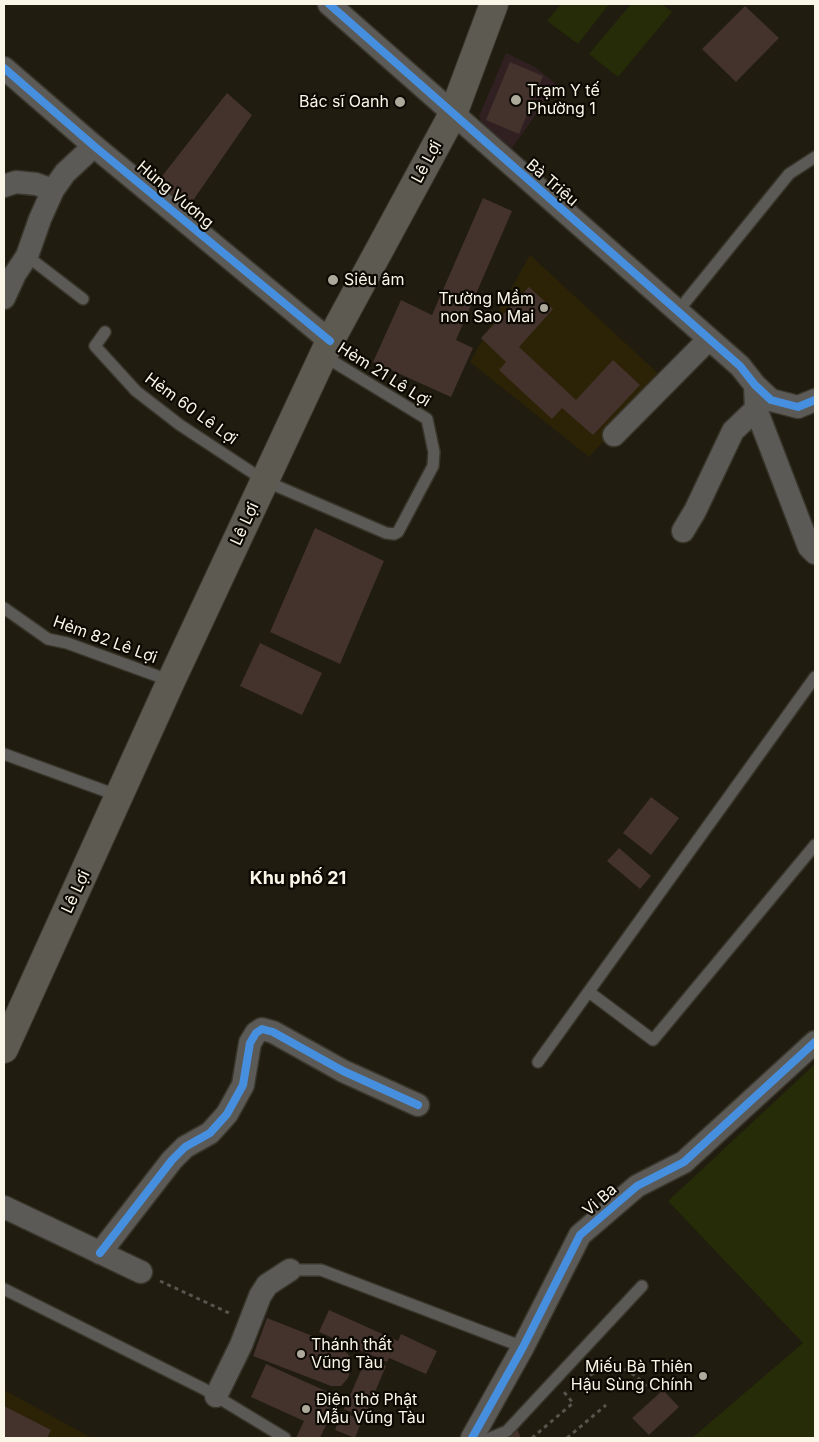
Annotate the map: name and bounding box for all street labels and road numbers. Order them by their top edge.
street label: Lê Lợi [408,137,446,187]
street label: Bà Triệu [522,155,582,211]
street label: Hùng Vương [133,157,217,233]
street label: Hẻm 21 Lê Lợi [334,339,434,411]
street label: Hẻm 60 Lê Lợi [141,369,241,449]
street label: Lê Lợi [227,499,263,549]
street label: Hẻm 82 Lê Lợi [50,612,160,668]
street label: Lê Lợi [58,867,94,917]
street label: Vi Ba [579,1180,621,1220]

